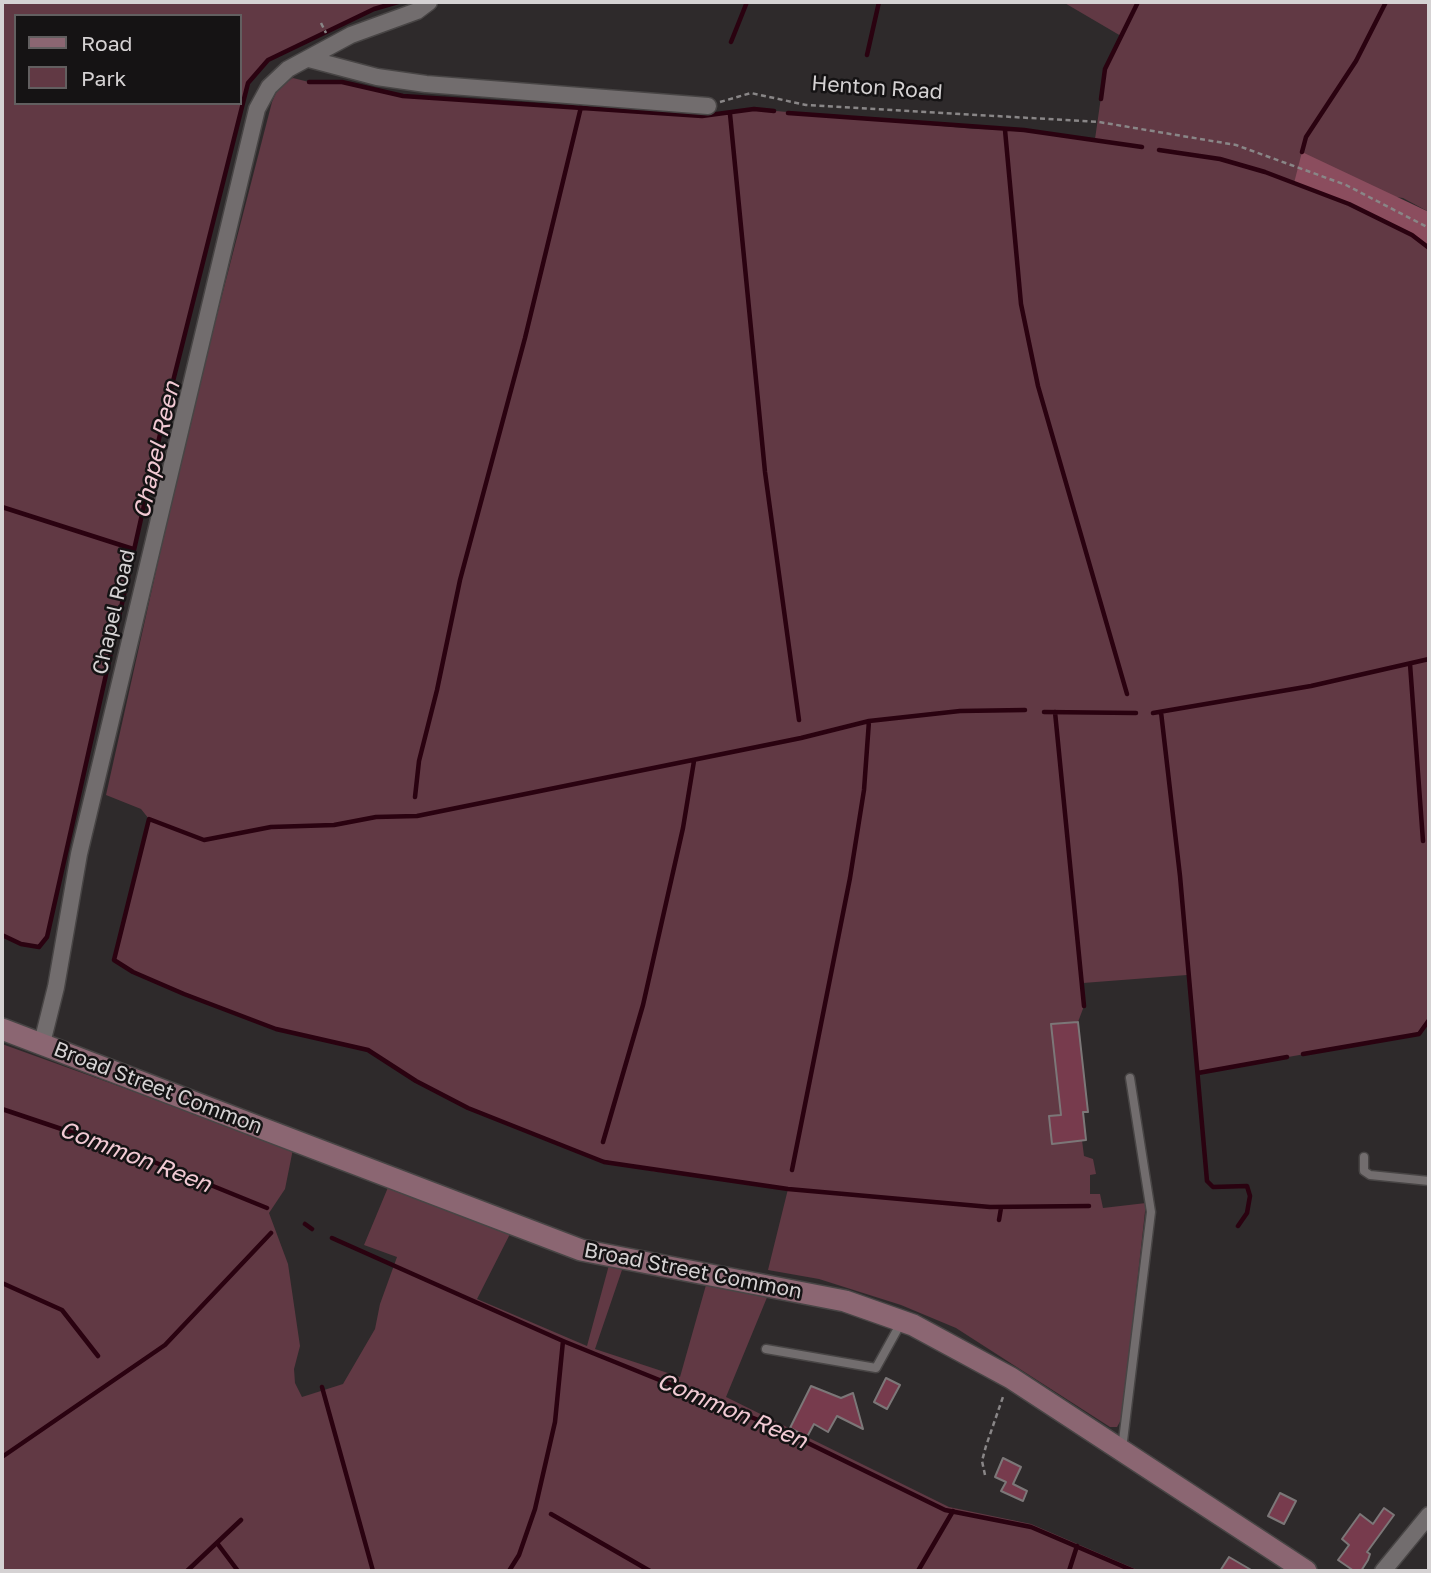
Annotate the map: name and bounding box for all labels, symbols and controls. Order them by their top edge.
legend [14,14,242,105]
text: Road [81,30,132,56]
text: Park [81,65,126,91]
street label: Henton Road [811,71,943,105]
water label: Chapel Reen [128,379,186,521]
street label: Chapel Road [87,547,141,677]
street label: Broad Street Common [50,1037,266,1139]
water label: Common Reen [55,1115,215,1199]
street label: Broad Street Common [582,1237,804,1305]
water label: Common Reen [653,1367,811,1455]

